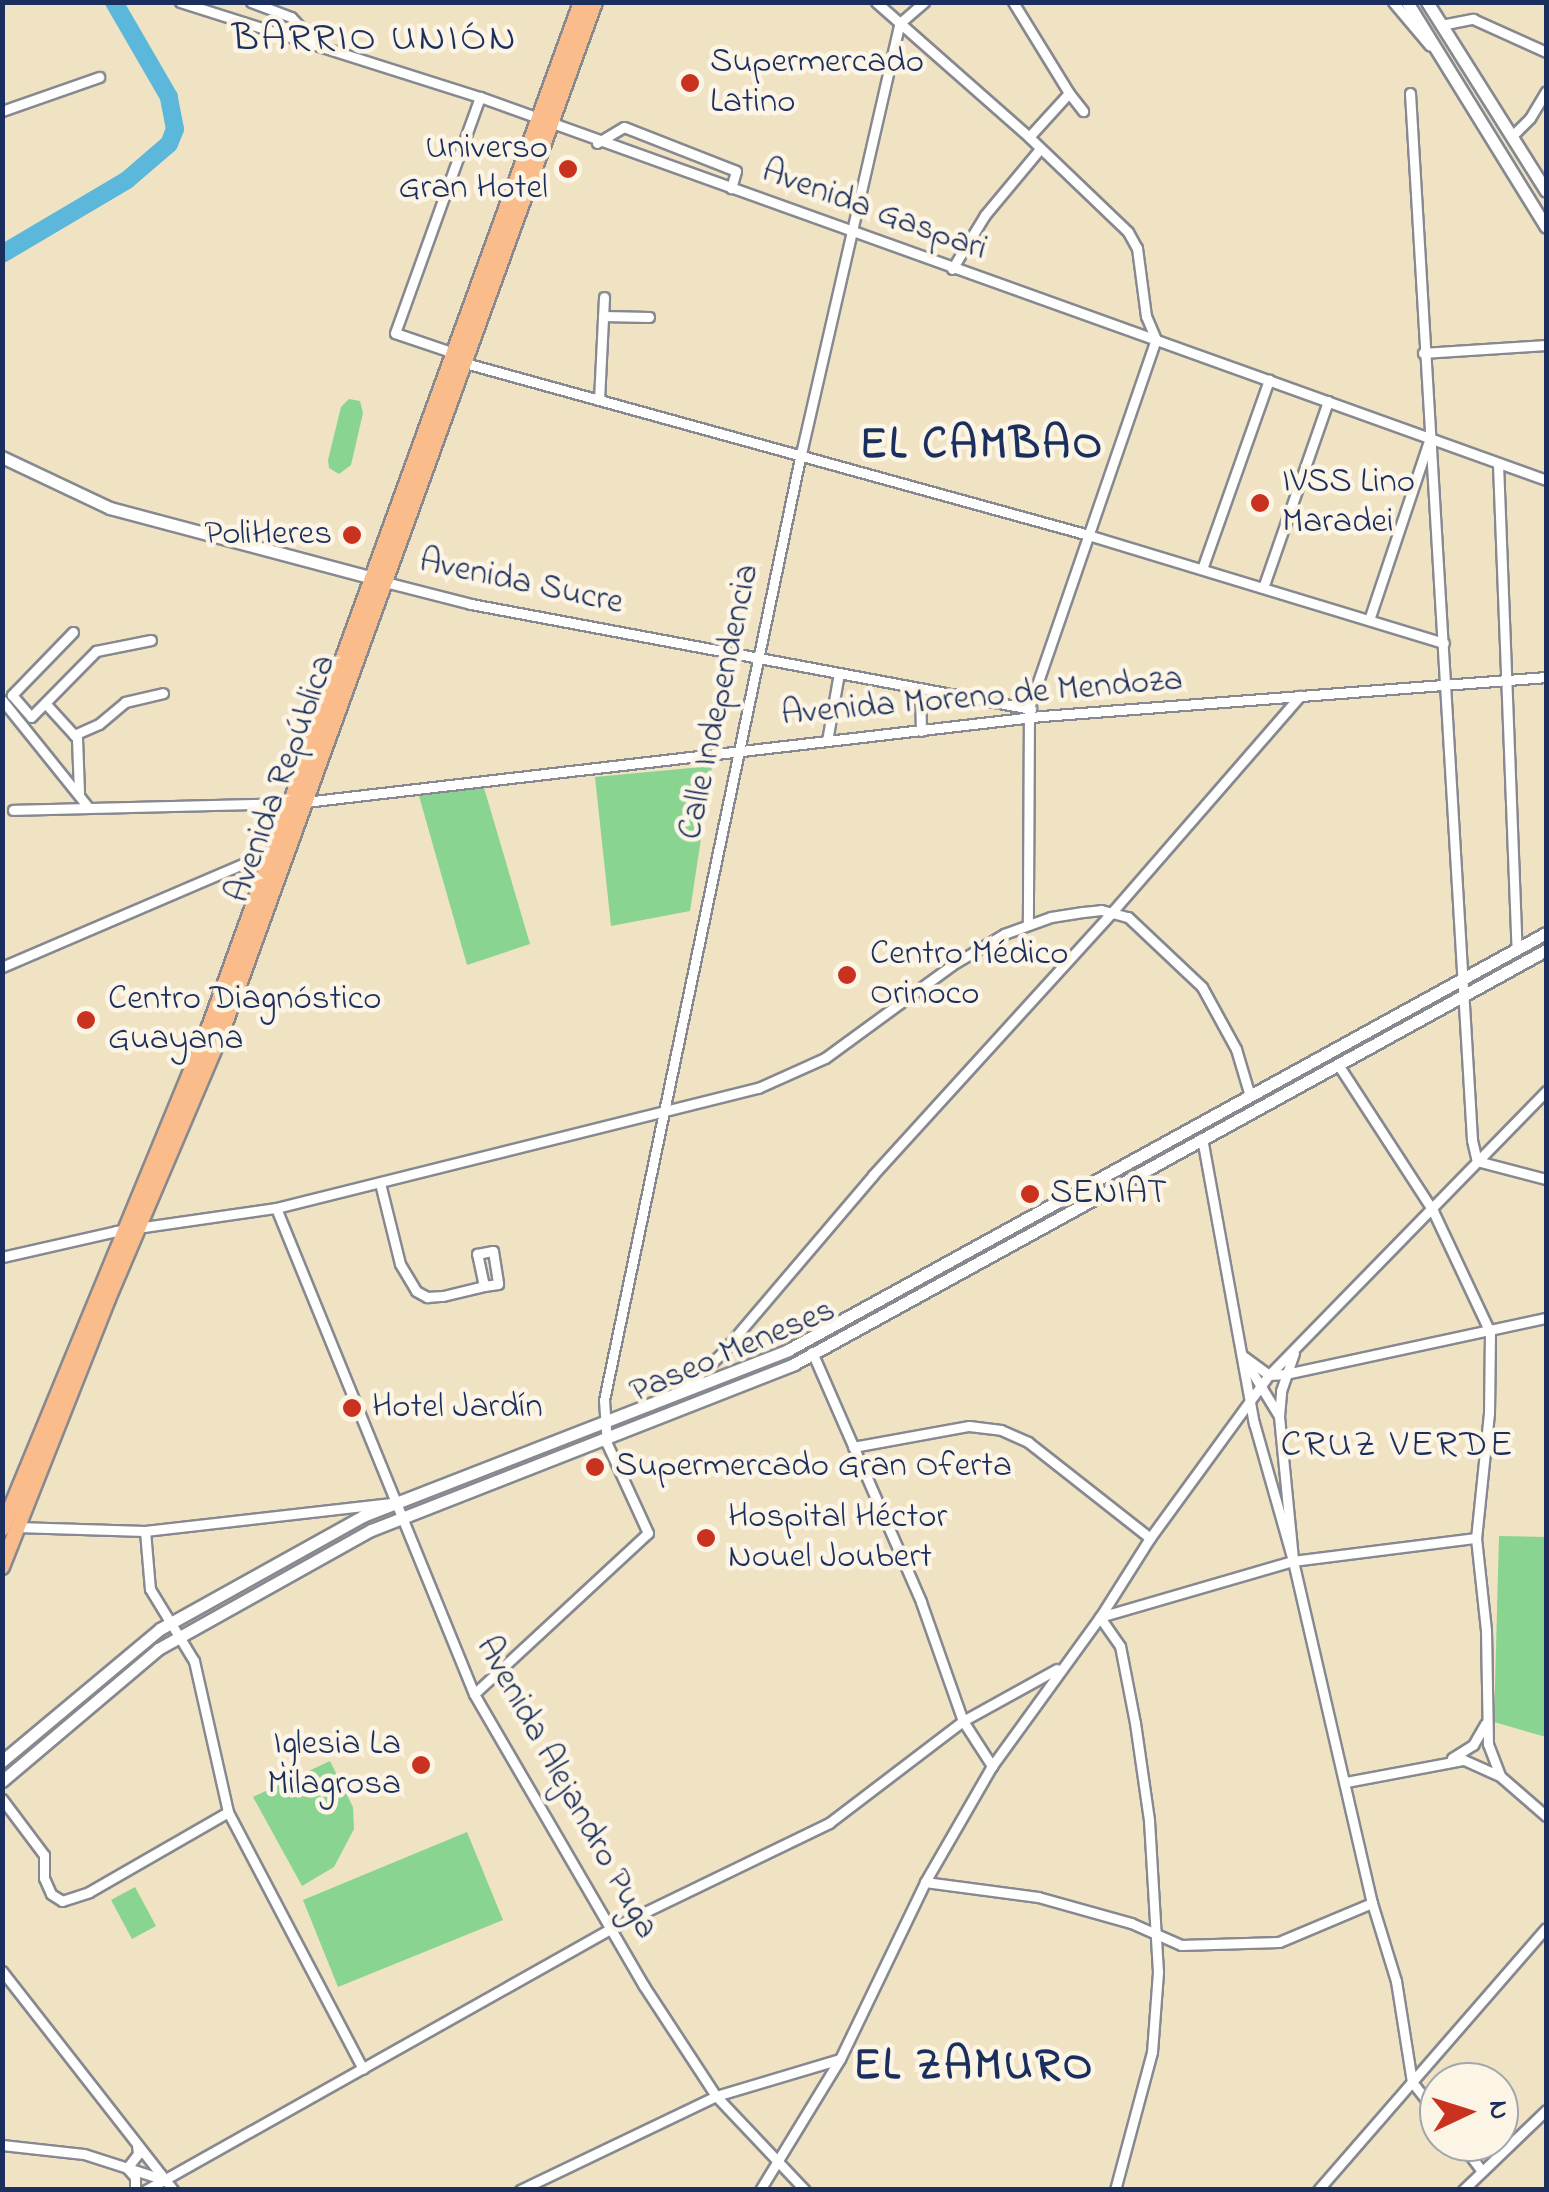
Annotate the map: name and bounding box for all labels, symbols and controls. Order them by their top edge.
district label: BARRIO UNIÓN [232,16,518,64]
place label: Supermercado Latino [710,42,924,124]
marker: Supermercado Latino [679,72,701,94]
place label: Universo Gran Hotel [398,128,548,210]
street label: Avenida Gaspari [756,151,992,271]
marker: Universo Gran Hotel [557,158,579,180]
district label: EL CAMBAO [860,420,1104,474]
place label: IVSS Lino Maradei [1282,462,1415,544]
marker: IVSS Lino Maradei [1247,490,1273,516]
place label: PoliHeres [204,514,332,556]
marker: PoliHeres [341,524,363,546]
street label: Avenida Sucre [415,541,627,625]
street label: Calle Independencia [670,560,770,844]
street label: Avenida República [218,649,346,909]
street label: Avenida Moreno de Mendoza [780,660,1184,736]
place label: Centro Médico Orinoco [870,934,1068,1016]
marker: Centro Médico Orinoco [834,962,860,988]
place label: Centro Diagnóstico Guayana [108,979,381,1061]
marker: Centro Diagnóstico Guayana [73,1007,99,1033]
place label: SENIAT [1050,1173,1167,1215]
marker: SENIAT [1019,1183,1041,1205]
street label: Paseo Meneses [624,1290,842,1414]
place label: Hotel Jardín [372,1387,543,1429]
marker: Hotel Jardín [341,1397,363,1419]
district label: CRUZ VERDE [1281,1424,1515,1470]
place label: Supermercado Gran Oferta [615,1446,1012,1488]
marker: Supermercado Gran Oferta [584,1456,606,1478]
place label: Hospital Héctor Nouel Joubert [728,1497,947,1579]
marker: Hospital Héctor Nouel Joubert [693,1525,719,1551]
street label: Avenida Alejandro Puga [465,1630,667,1946]
place label: Iglesia La Milagrosa [267,1724,401,1806]
marker: Iglesia La Milagrosa [410,1754,432,1776]
district label: EL ZAMURO [853,2041,1095,2095]
north arrow [1419,2062,1519,2162]
text: N [1476,2099,1519,2121]

